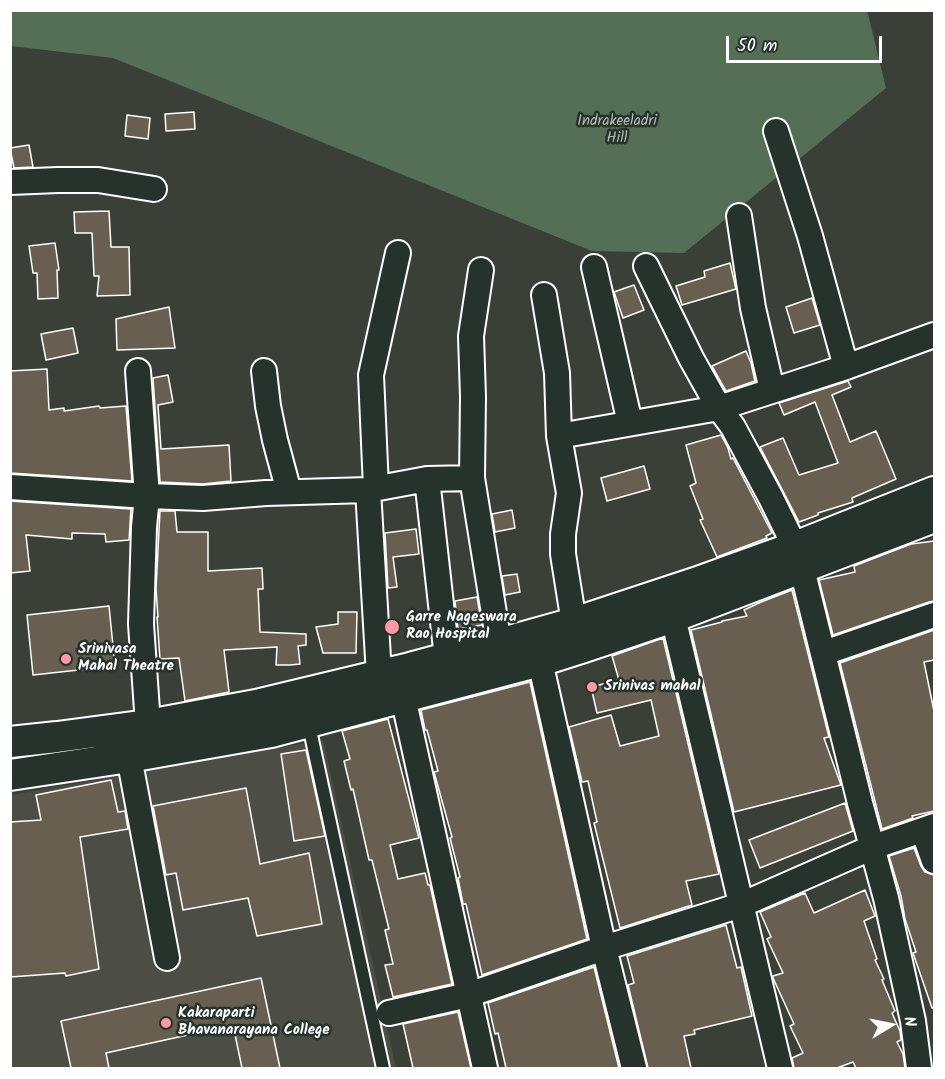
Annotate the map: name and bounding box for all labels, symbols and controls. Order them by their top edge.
scale bar [729,24,885,62]
text: 50 m [737,32,777,61]
park label: Indrakeeladri Hill [577,113,657,148]
place label: Garre Nageswara Rao Hospital [406,609,517,644]
marker: Garre Nageswara Rao Hospital [383,618,401,636]
place label: Srinivasa Mahal Theatre [78,641,174,676]
marker: Srinivasa Mahal Theatre [59,652,73,666]
place label: Srinivas mahal [604,678,701,696]
marker: Srinivas mahal [585,680,599,694]
north arrow [861,995,921,1055]
place label: Kakaraparti Bhavanarayana College [178,1005,330,1040]
text: N [896,1015,922,1029]
marker: Kakaraparti Bhavanarayana College [159,1016,173,1030]

